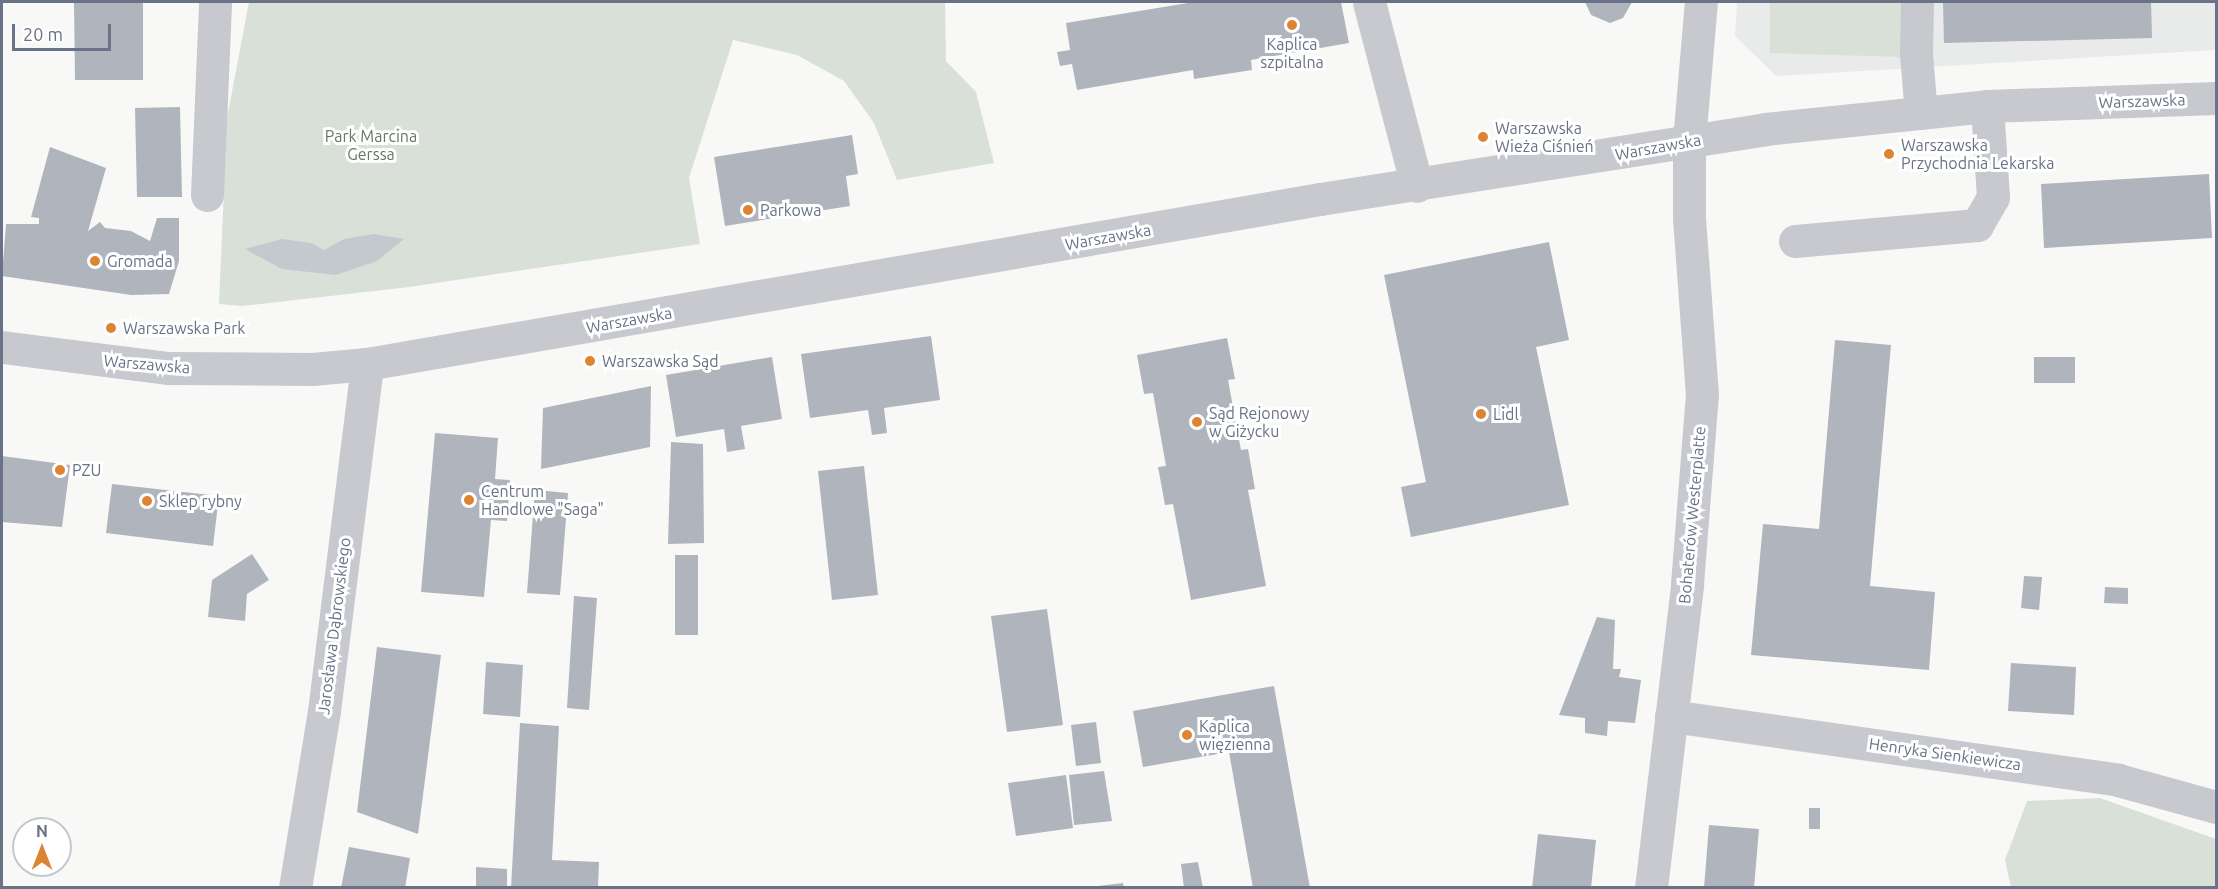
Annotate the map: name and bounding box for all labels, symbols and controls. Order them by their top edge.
scale bar [15,12,114,50]
marker: Kaplica szpitalna [1285,18,1299,32]
text: 20 m [23,24,63,44]
place label: Kaplica szpitalna [1260,34,1324,72]
street label: Warszawska [2098,90,2186,112]
place label: Warszawska Wieża Ciśnień [1495,118,1594,156]
park label: Park Marcina Gerssa [325,126,417,164]
marker: Warszawska Wieża Ciśnień [1476,130,1490,144]
street label: Warszawska [1614,130,1702,164]
place label: Warszawska Przychodnia Lekarska [1901,135,2054,173]
marker: Warszawska Przychodnia Lekarska [1882,147,1896,161]
place label: Parkowa [760,200,821,220]
marker: Parkowa [741,203,755,217]
street label: Warszawska [1064,220,1152,254]
place label: Gromada [107,251,173,271]
marker: Gromada [88,254,102,268]
street label: Warszawska [585,303,673,337]
place label: Warszawska Park [123,318,245,338]
marker: Warszawska Park [104,321,118,335]
street label: Warszawska [103,351,191,377]
place label: Warszawska Sąd [602,351,719,371]
marker: Warszawska Sąd [583,354,597,368]
place label: Sąd Rejonowy w Giżycku [1209,403,1310,441]
place label: Lidl [1493,404,1519,424]
marker: Lidl [1474,407,1488,421]
marker: Sąd Rejonowy w Giżycku [1190,415,1204,429]
street label: Bohaterów Westerplatte [1675,425,1709,605]
place label: PZU [72,460,102,480]
marker: PZU [53,463,67,477]
place label: Centrum Handlowe "Saga" [481,481,604,519]
place label: Sklep rybny [159,491,242,511]
marker: Centrum Handlowe "Saga" [462,493,476,507]
marker: Sklep rybny [140,494,154,508]
street label: Jarosława Dąbrowskiego [314,536,354,716]
place label: Kaplica więzienna [1199,716,1271,754]
marker: Kaplica więzienna [1180,728,1194,742]
street label: Henryka Sienkiewicza [1868,734,2022,774]
north arrow [12,817,72,877]
text: N [36,822,48,840]

